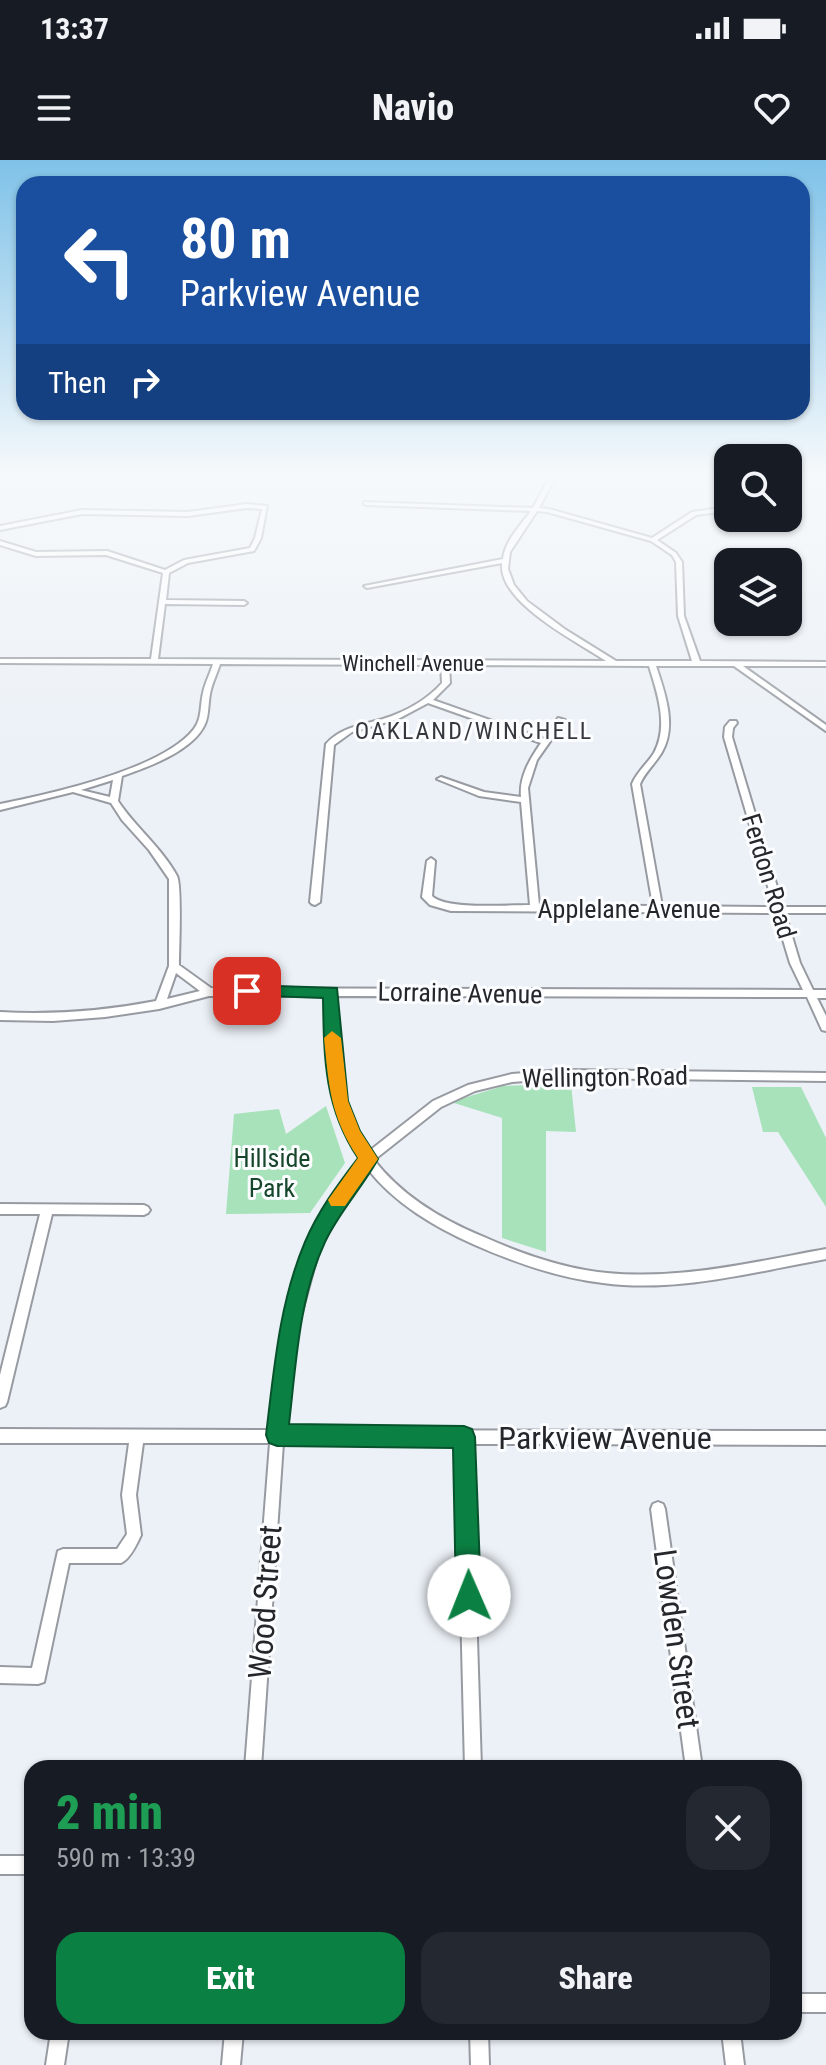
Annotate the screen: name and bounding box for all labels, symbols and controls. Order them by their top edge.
text: 13:37 [40,11,109,46]
icon: menu [32,86,76,130]
icon: heart [750,86,794,130]
text: Navio [372,87,454,129]
text: 80 m [180,206,291,272]
icon: left [48,208,152,312]
text: Parkview Avenue [180,273,420,315]
icon: right [123,360,167,404]
text: Then [48,365,107,400]
map controls [714,444,802,636]
button: search [714,444,802,532]
button: layers [714,548,802,636]
street label: Winchell Avenue [342,651,484,676]
district label: OAKLAND/WINCHELL [355,717,593,745]
street label: Ferdon Road [736,810,802,942]
street label: Applelane Avenue [538,894,720,924]
pin [213,957,281,1025]
icon: arrive [225,969,269,1013]
street label: Lorraine Avenue [377,977,543,1009]
street label: Wellington Road [522,1061,688,1093]
park label: Hillside Park [234,1143,310,1203]
street label: Parkview Avenue [498,1419,712,1457]
street label: Wood Street [241,1524,289,1680]
street label: Lowden Street [646,1547,708,1731]
position arrow [427,1554,511,1638]
text: 2 min [56,1784,163,1841]
button: close [686,1786,770,1870]
text: 590 m · 13:39 [56,1843,196,1873]
button: Exit [56,1932,405,2024]
button: Share [421,1932,770,2024]

